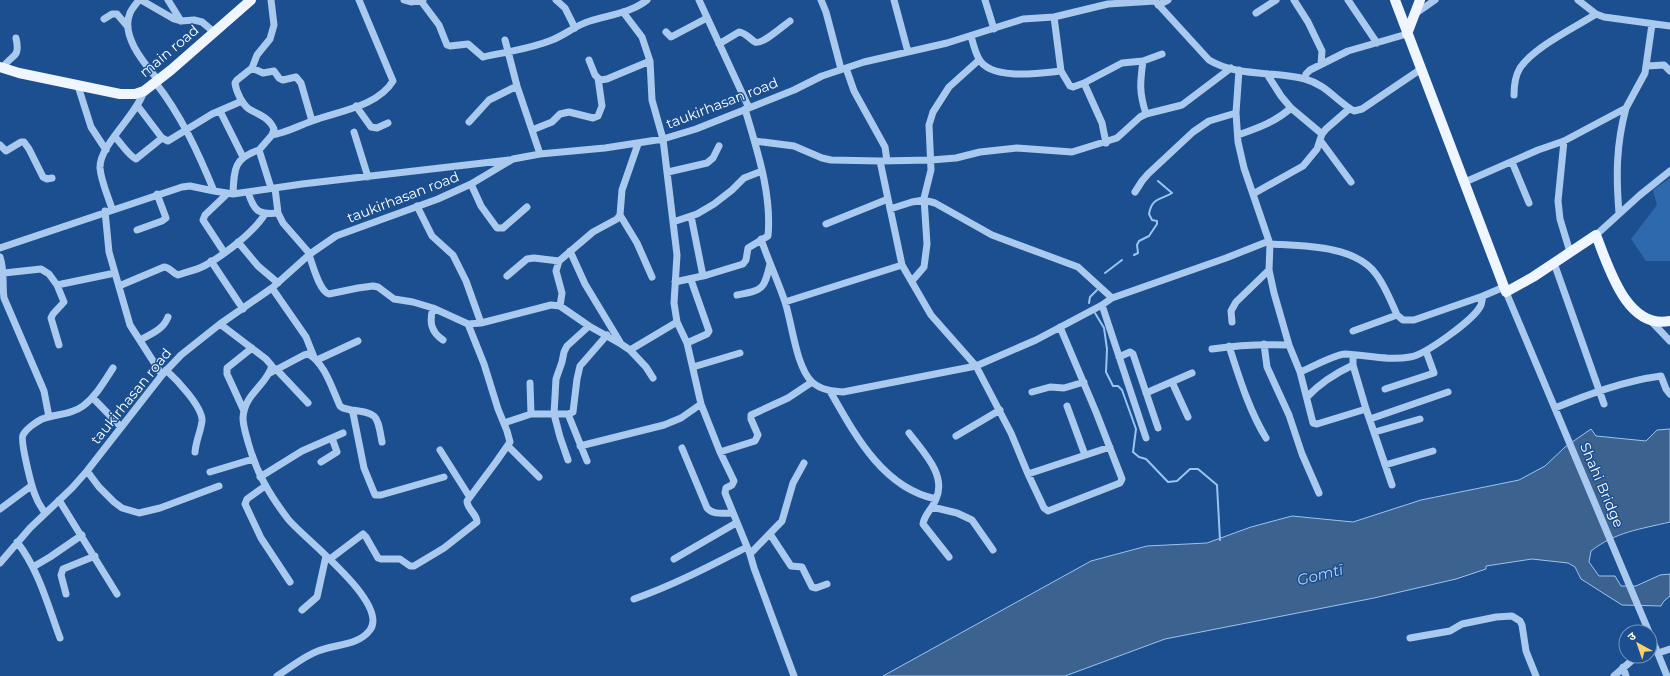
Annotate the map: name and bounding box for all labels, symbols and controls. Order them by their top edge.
street label: main road [136,21,202,81]
street label: taukirhasan road [663,73,781,133]
street label: taukirhasan road [344,167,462,227]
street label: taukirhasan road [87,344,175,448]
street label: Shahi Bridge [1576,440,1628,530]
water label: Gomtī [1295,559,1347,589]
north arrow [1618,624,1658,664]
text: उ [1625,629,1639,644]

